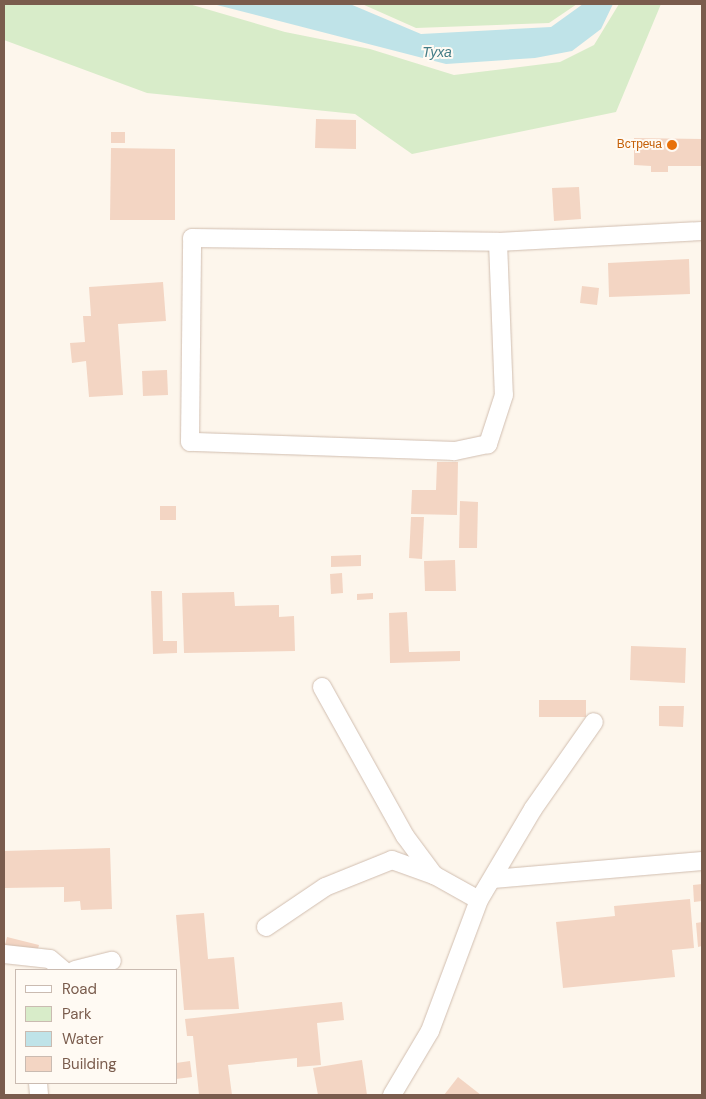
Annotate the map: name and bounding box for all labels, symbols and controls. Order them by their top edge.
water label: Туха [422,44,452,60]
place label: Встреча [617,138,662,152]
marker: Встреча [666,139,678,151]
legend [15,969,178,1084]
text: Road [62,979,97,999]
text: Park [62,1004,92,1024]
text: Water [62,1029,103,1049]
text: Building [62,1054,117,1074]

